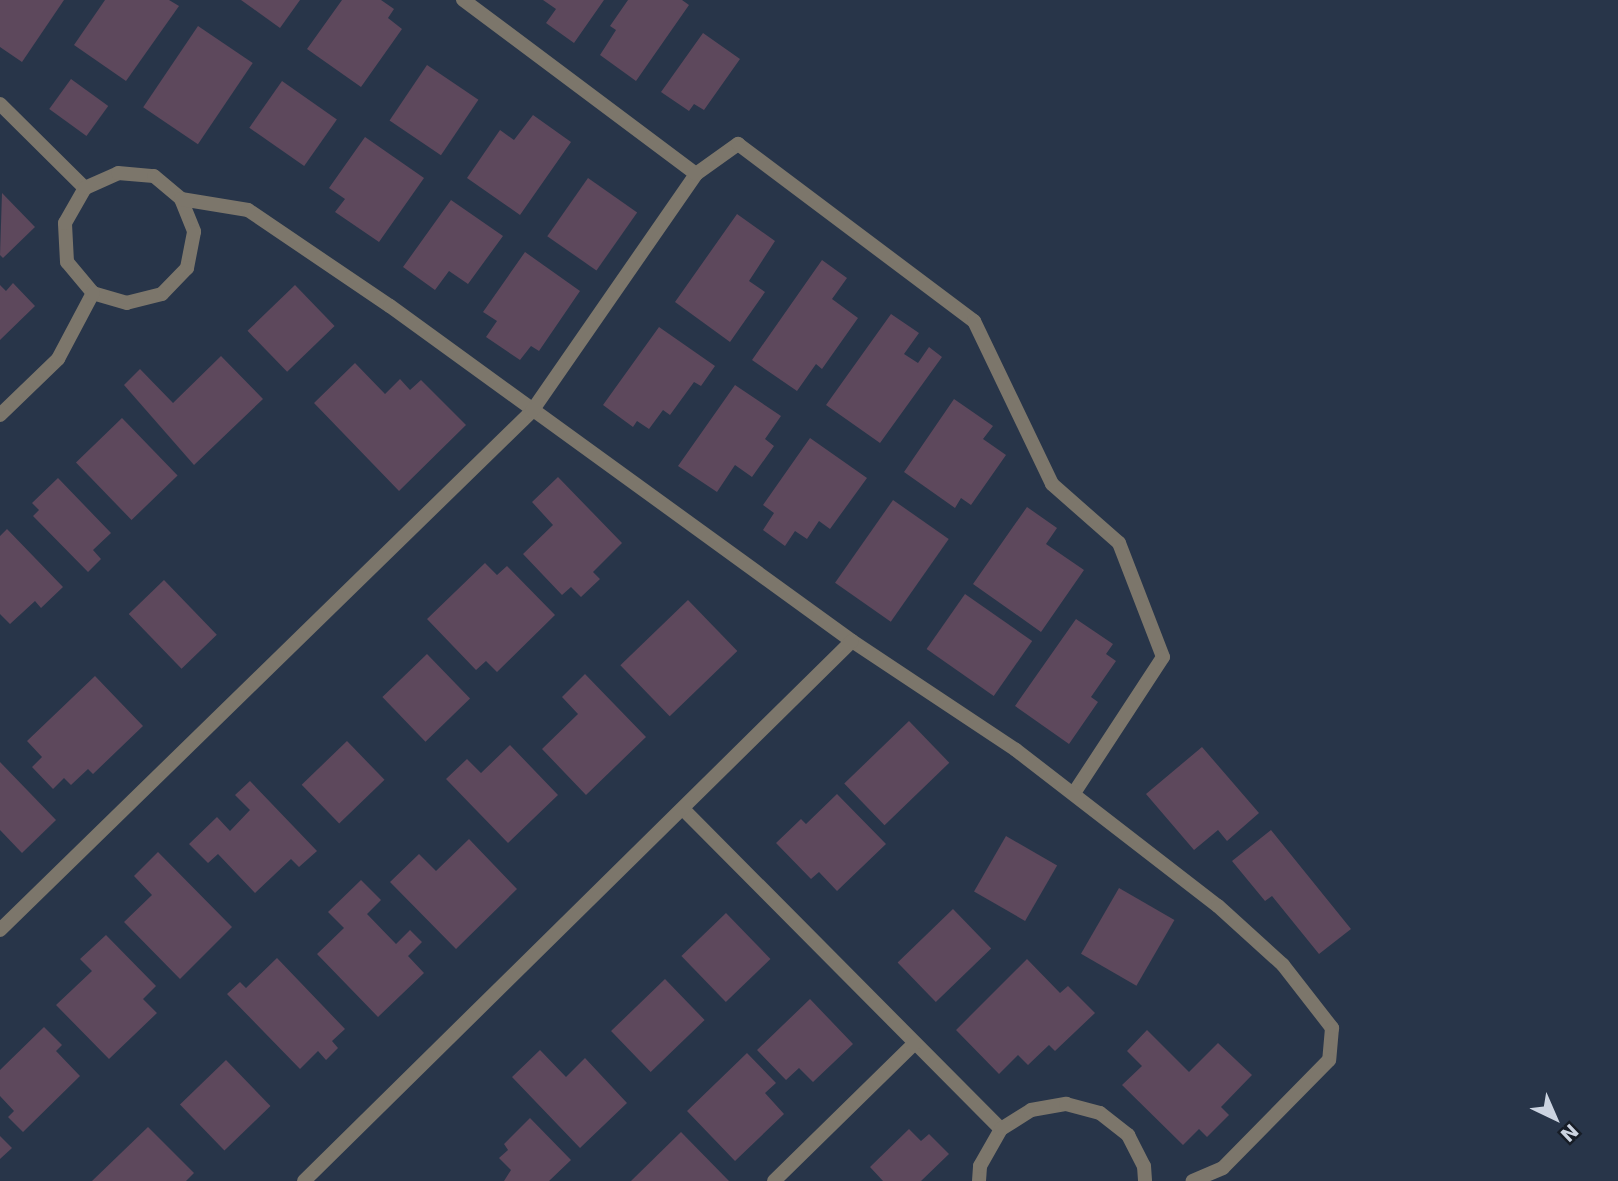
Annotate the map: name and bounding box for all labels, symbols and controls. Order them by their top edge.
north arrow [1520,1083,1590,1153]
text: N [1556,1120,1583,1147]

